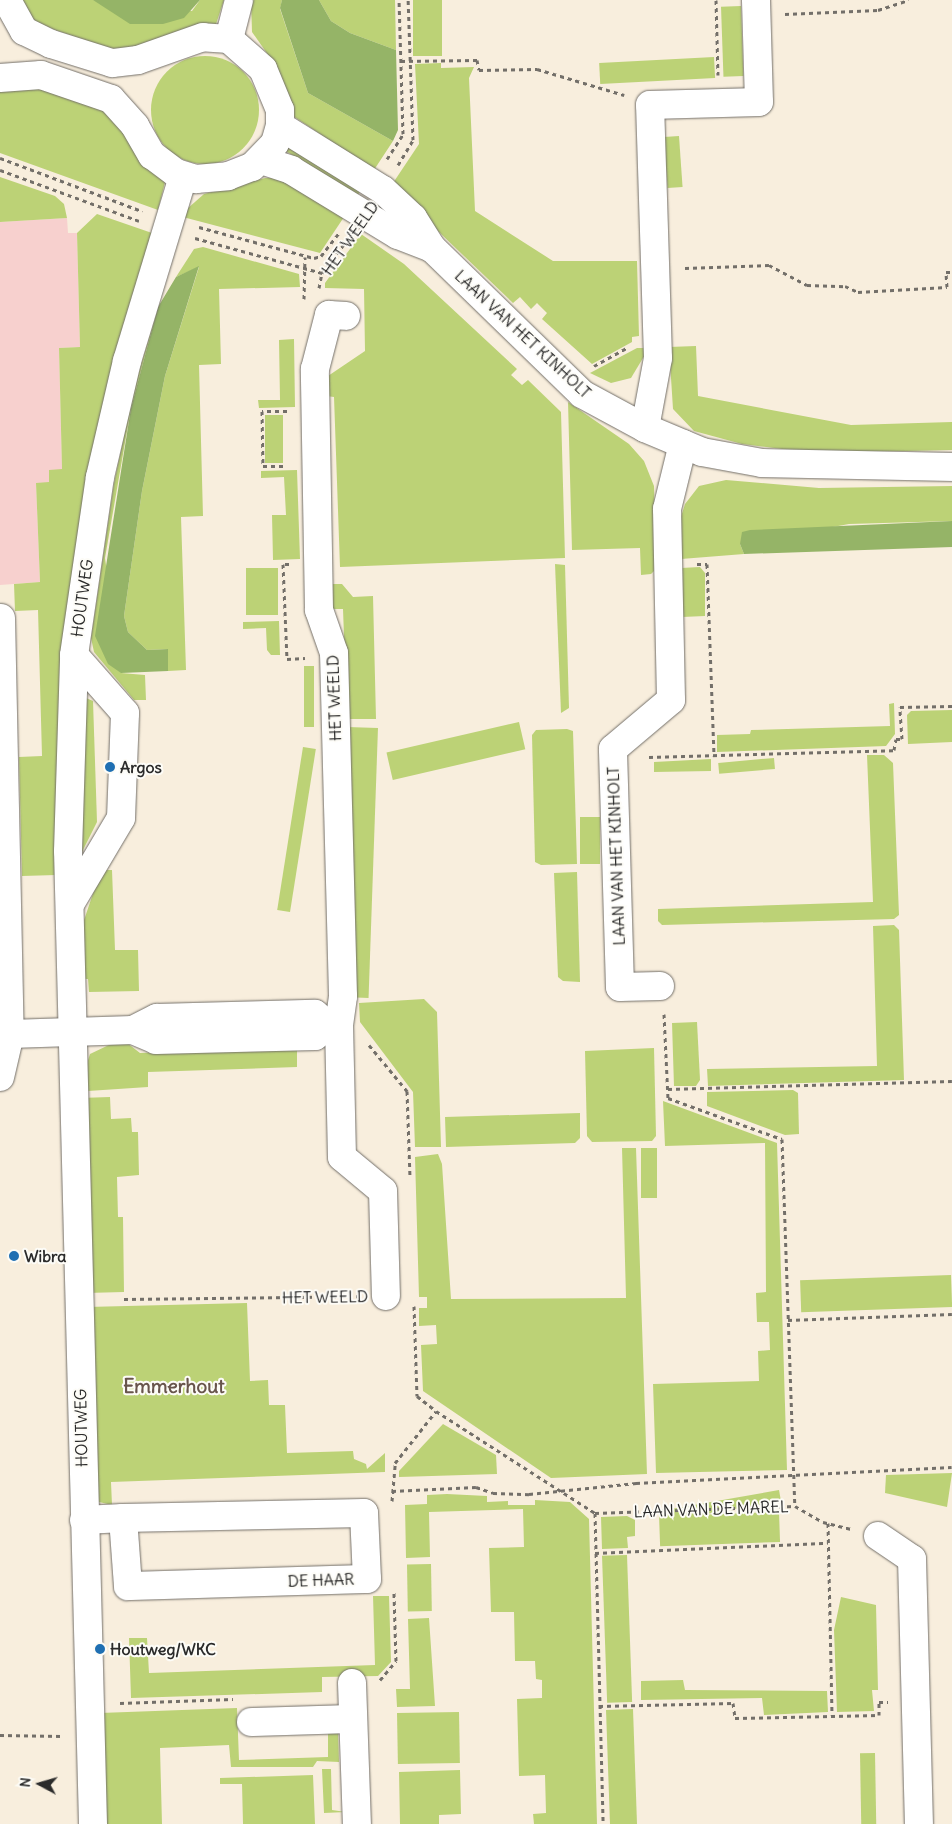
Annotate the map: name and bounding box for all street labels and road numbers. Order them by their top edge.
street label: HET WEELD [317,197,383,279]
street label: LAAN VAN HET KINHOLT [451,266,595,402]
street label: HOUTWEG [67,558,97,638]
street label: HET WEELD [323,654,345,742]
street label: LAAN VAN HET KINHOLT [603,766,629,946]
street label: HET WEELD [282,1287,368,1307]
street label: HOUTWEG [71,1389,91,1467]
street label: LAAN VAN DE MAREL [633,1497,789,1521]
street label: DE HAAR [287,1569,355,1591]

